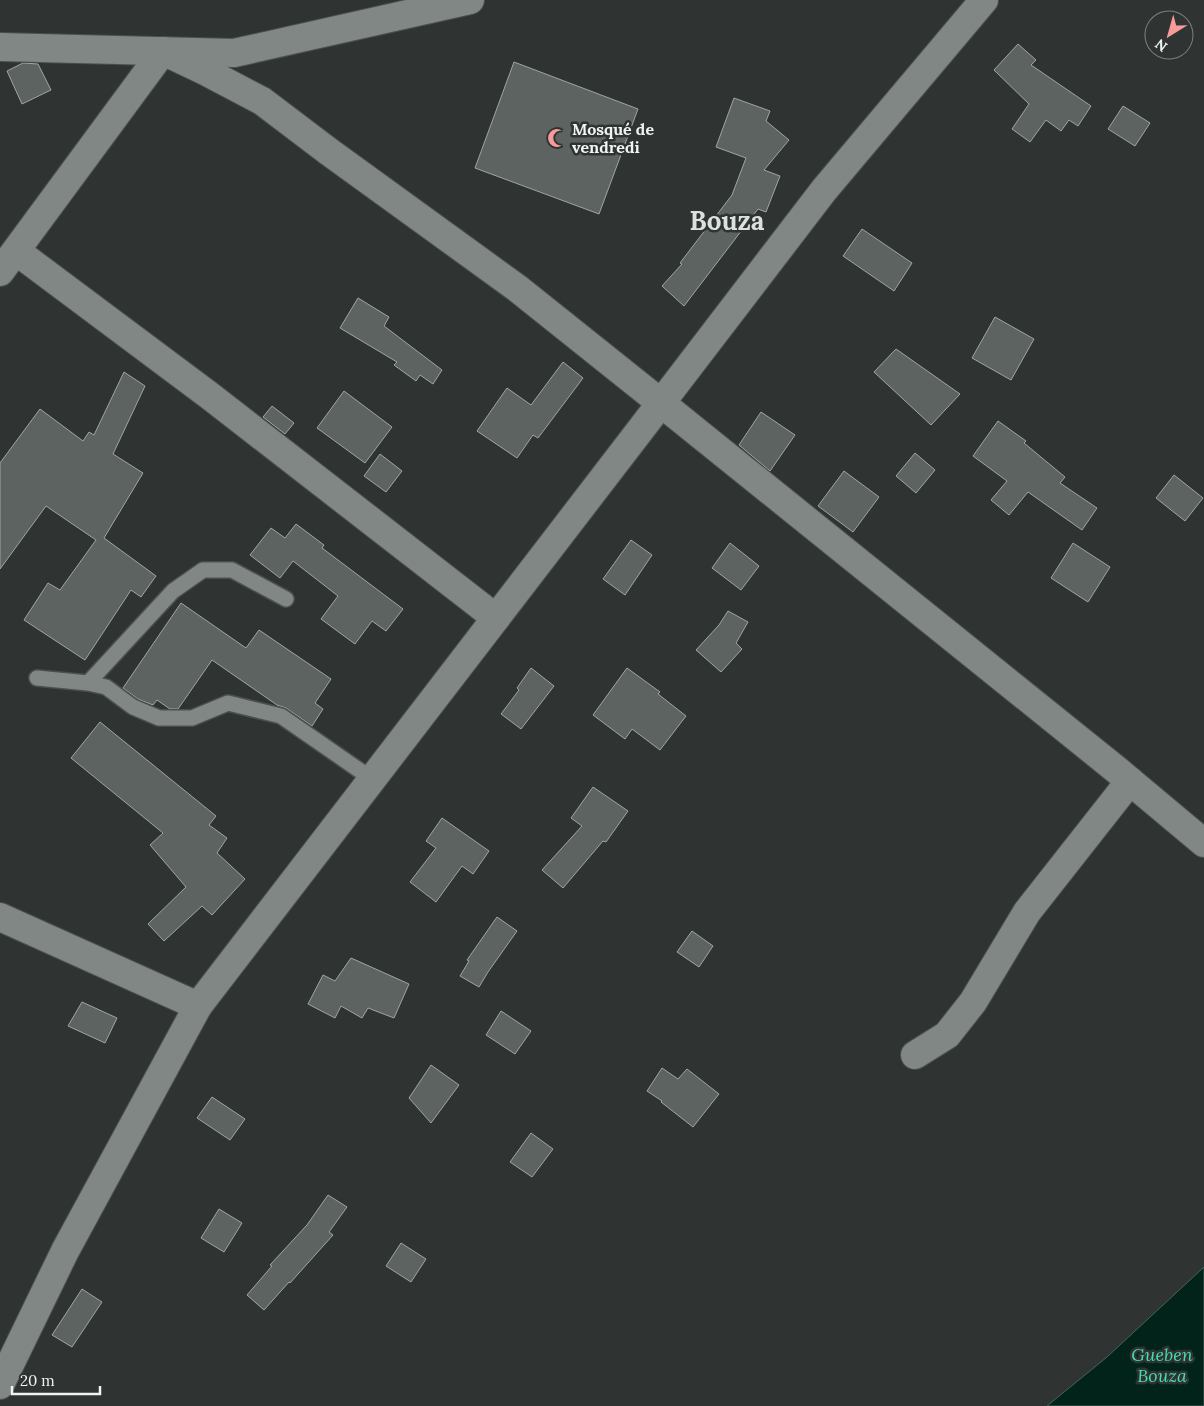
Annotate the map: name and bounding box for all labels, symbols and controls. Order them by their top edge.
north arrow [1144,10,1194,60]
text: N [1151,35,1171,56]
place label: Mosqué de vendredi [572,119,654,157]
mosque icon: Mosqué de vendredi [546,127,568,149]
district label: Bouza [690,204,765,237]
water label: Gueben Bouza [1131,1343,1193,1387]
scale bar [12,1364,100,1396]
text: 20 m [20,1371,55,1390]

